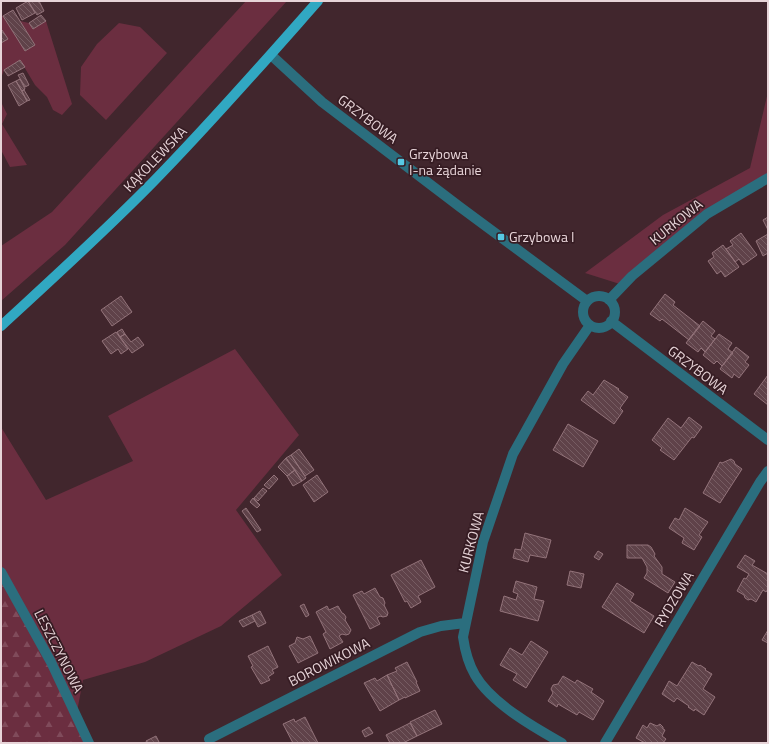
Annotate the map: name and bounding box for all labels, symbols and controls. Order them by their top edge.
street label: GRZYBOWA [334,89,403,149]
street label: KĄKOLEWSKA [118,121,192,196]
place label: Grzybowa I-na żądanie [409,143,482,180]
marker: Grzybowa I-na żądanie [396,157,406,167]
street label: KURKOWA [645,193,707,250]
place label: Grzybowa I [509,226,574,247]
marker: Grzybowa I [496,232,506,242]
street label: GRZYBOWA [664,340,733,400]
street label: KURKOWA [452,508,489,575]
street label: RYDZOWA [649,566,699,631]
street label: LESZCZYNOWA [29,605,90,697]
street label: BOROWIKOWA [284,632,374,691]

